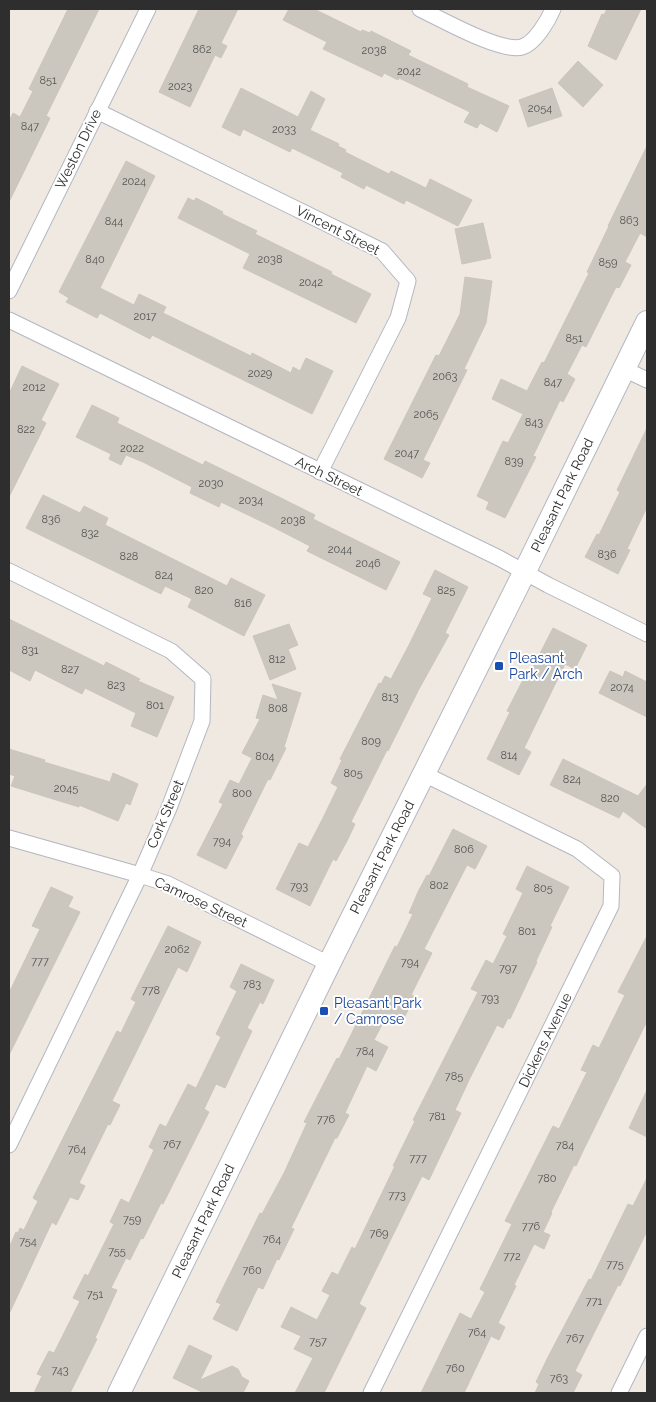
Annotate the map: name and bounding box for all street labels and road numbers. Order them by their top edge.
street label: Weston Drive [52,107,104,191]
street label: Vincent Street [294,202,383,258]
street label: Pleasant Park Road [527,435,597,555]
street label: Arch Street [293,453,365,499]
street label: Cork Street [143,777,187,851]
street label: Pleasant Park Road [347,798,417,916]
street label: Camrose Street [152,874,250,931]
street label: Dickens Avenue [515,990,575,1090]
street label: Pleasant Park Road [168,1161,238,1281]

